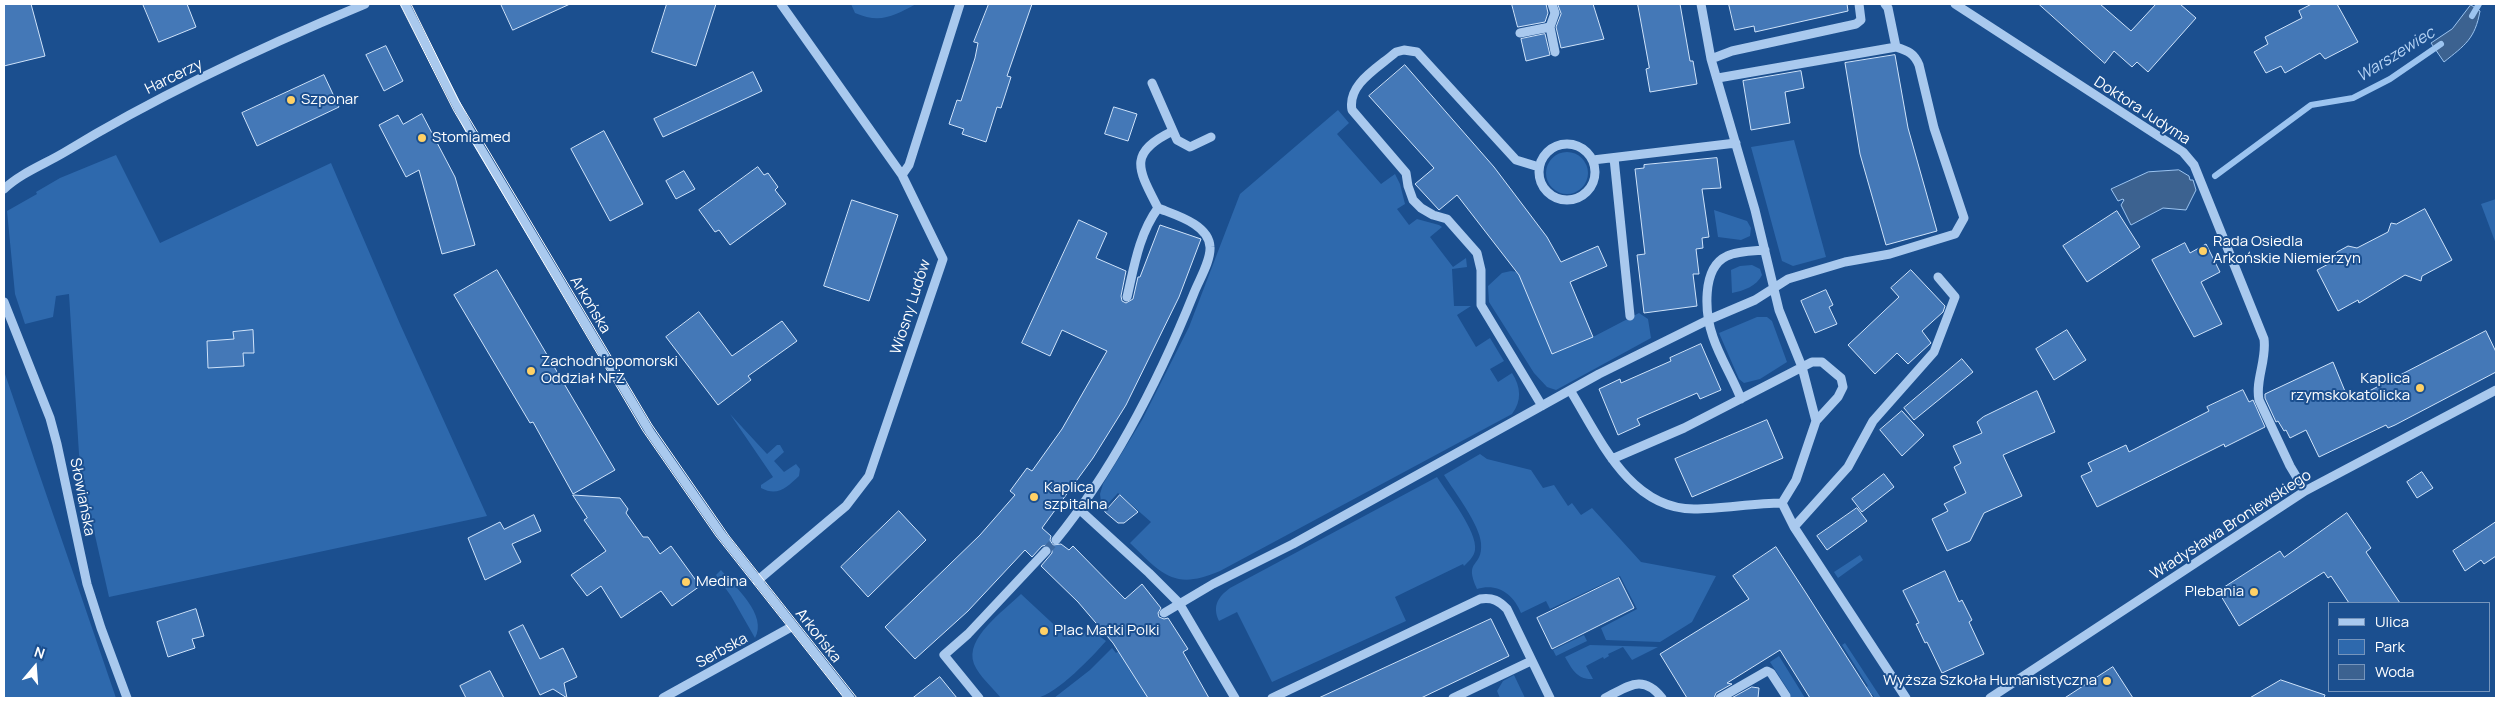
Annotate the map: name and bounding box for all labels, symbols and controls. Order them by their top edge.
water label: Warszewiec [2354,24,2438,86]
street label: Harcerzy [142,55,206,99]
street label: Doktora Judyma [2091,73,2193,149]
place label: Szponar [301,91,359,109]
marker: Szponar [285,94,297,106]
place label: Stomiamed [432,129,511,147]
marker: Stomiamed [416,132,428,144]
place label: Rada Osiedla Arkońskie Niemierzyn [2213,233,2361,268]
marker: Rada Osiedla Arkońskie Niemierzyn [2197,245,2209,257]
street label: Wiosny Ludów [887,257,935,357]
street label: Arkońska [566,273,614,337]
place label: Zachodniopomorski Oddział NFZ [541,353,678,388]
marker: Zachodniopomorski Oddział NFZ [525,365,537,377]
place label: Kaplica rzymskokatolicka [2291,370,2410,405]
marker: Kaplica rzymskokatolicka [2414,382,2426,394]
street label: Słowiańska [66,456,98,538]
street label: Władysława Broniewskiego [2147,466,2315,584]
place label: Kaplica szpitalna [1044,479,1107,514]
marker: Kaplica szpitalna [1028,491,1040,503]
place label: Medina [696,573,747,591]
marker: Medina [680,576,692,588]
place label: Plebania [2185,583,2244,601]
marker: Plebania [2248,586,2260,598]
legend [2328,602,2490,692]
street label: Arkońska [791,605,845,667]
text: Ulica [2375,611,2409,632]
place label: Plac Matki Polki [1054,622,1159,640]
marker: Plac Matki Polki [1038,625,1050,637]
street label: Serbska [693,630,751,672]
text: Park [2375,636,2405,657]
north arrow [10,642,60,692]
text: N [32,642,48,663]
text: Woda [2375,661,2414,682]
place label: Wyższa Szkoła Humanistyczna [1883,672,2097,690]
marker: Wyższa Szkoła Humanistyczna [2101,675,2113,687]

